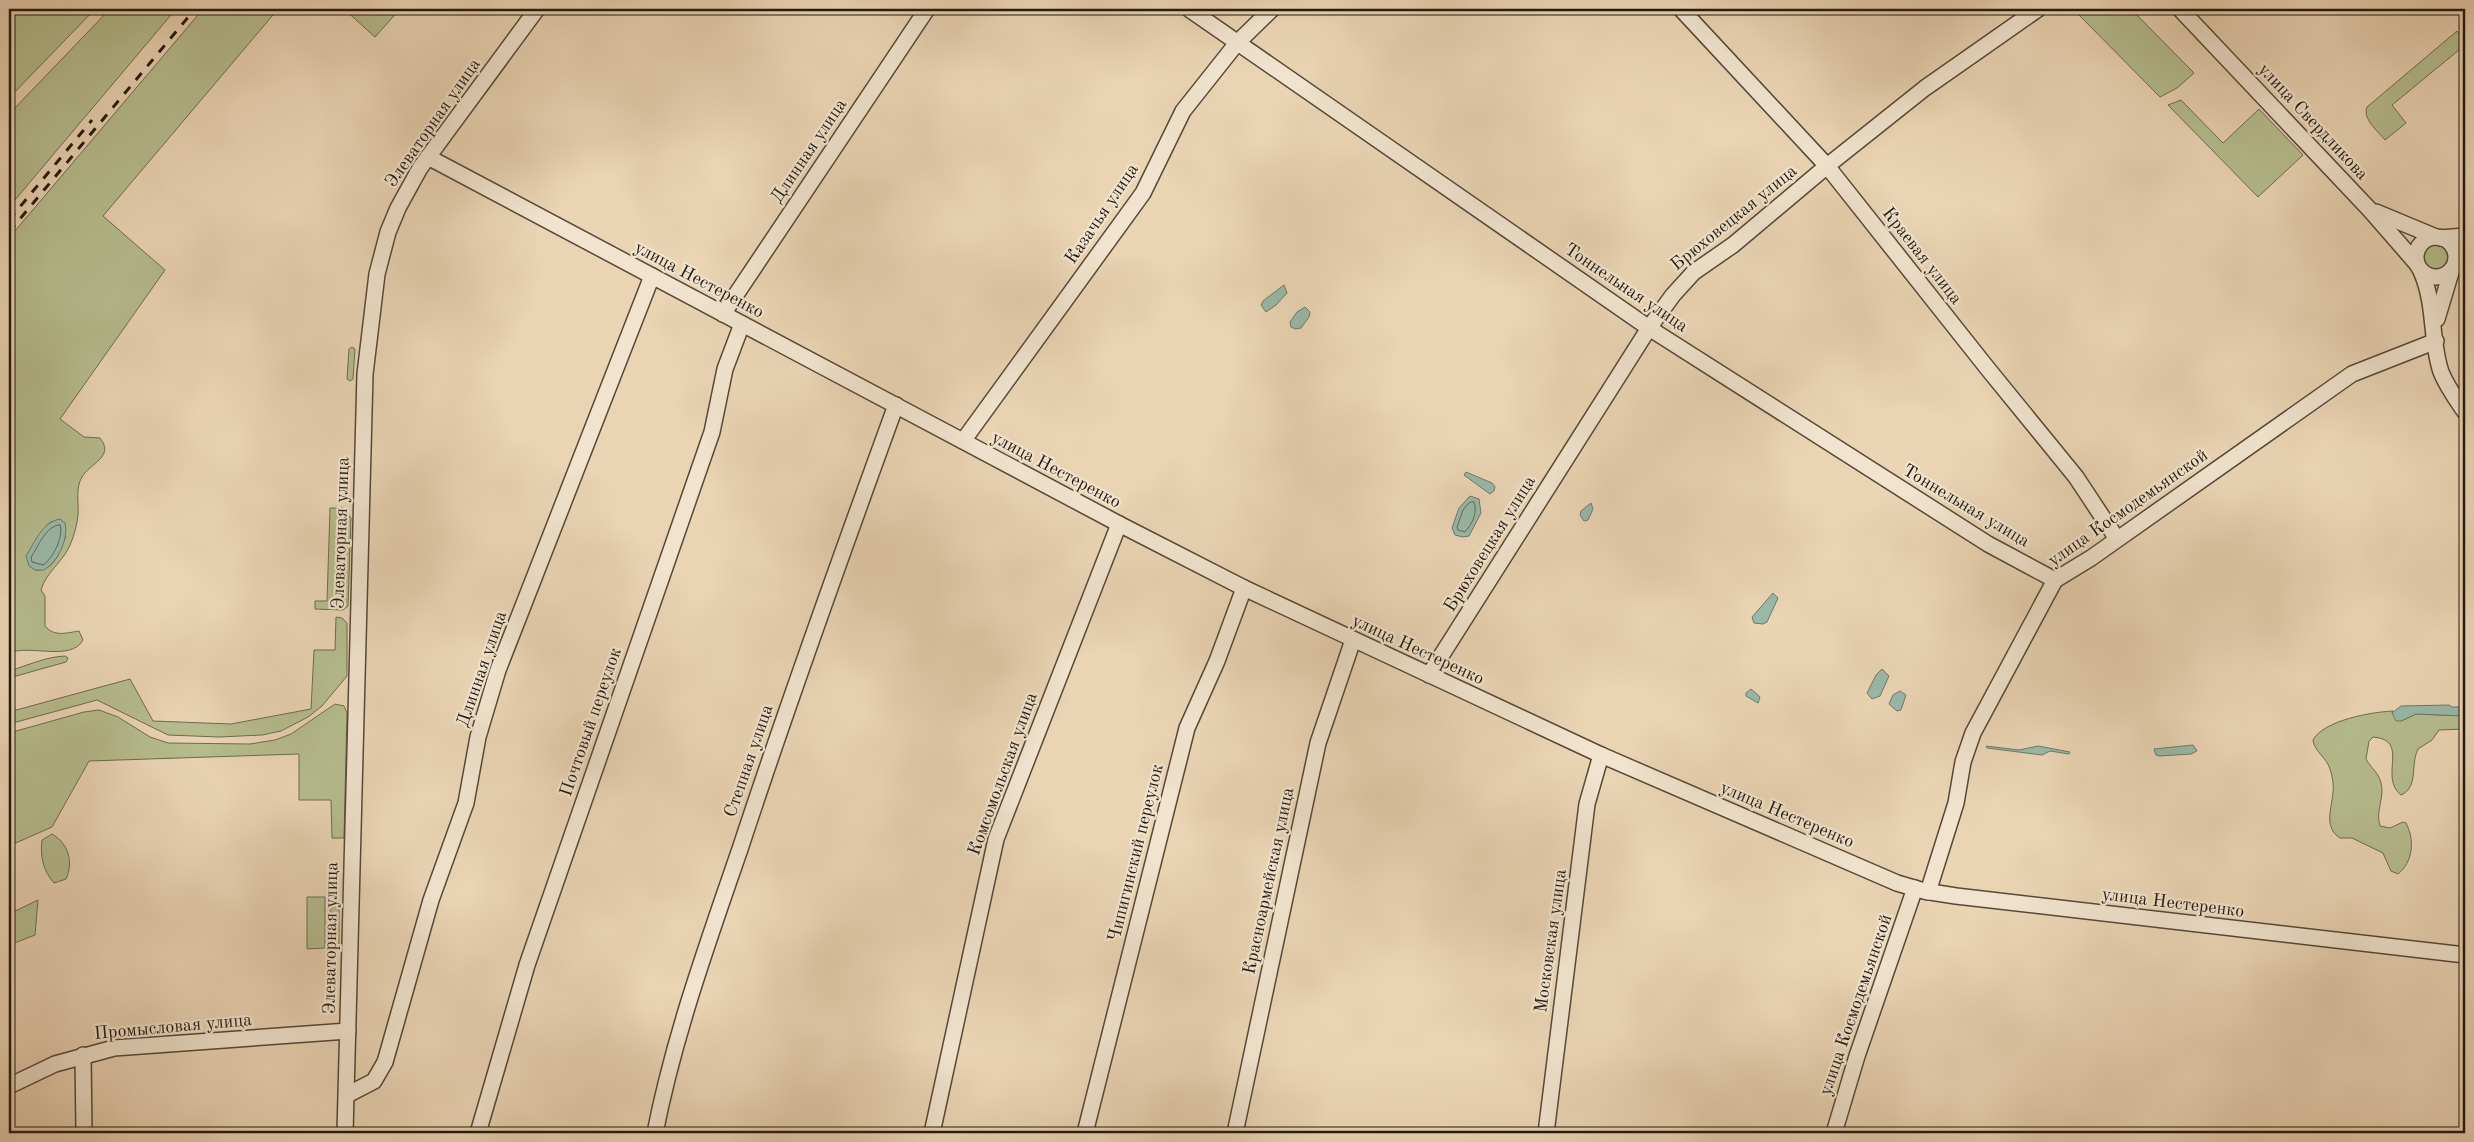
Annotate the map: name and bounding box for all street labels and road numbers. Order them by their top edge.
street label: Элеваторная улица [382,55,484,191]
street label: улица Свердликова [2255,60,2371,184]
street label: Длинная улица [768,96,850,206]
street label: Казачья улица [1062,161,1142,267]
street label: Брюховецкая улица [1667,162,1801,274]
street label: Краевая улица [1879,204,1965,308]
street label: улица Нестеренко [631,238,767,322]
street label: Тоннельная улица [1561,240,1691,336]
street label: улица Нестеренко [988,428,1124,512]
street label: улица Космодемьянской [2045,446,2211,570]
street label: Элеваторная улица [329,456,353,609]
street label: Тоннельная улица [1900,461,2033,551]
street label: Брюховецкая улица [1441,473,1539,615]
street label: Длинная улица [454,609,510,729]
street label: улица Нестеренко [1349,611,1487,689]
street label: Почтовый переулок [557,645,625,799]
street label: Комсомольская улица [965,690,1041,858]
street label: Степная улица [721,702,777,820]
street label: Чипигинский переулок [1105,762,1167,944]
street label: улица Нестеренко [1717,779,1857,851]
street label: Красноармейская улица [1240,786,1298,976]
street label: Элеваторная улица [321,862,341,1014]
street label: Московская улица [1532,868,1570,1014]
street label: улица Нестеренко [2101,885,2245,921]
street label: улица Космодемьянской [1817,912,1895,1098]
street label: Промысловая улица [93,1011,253,1043]

